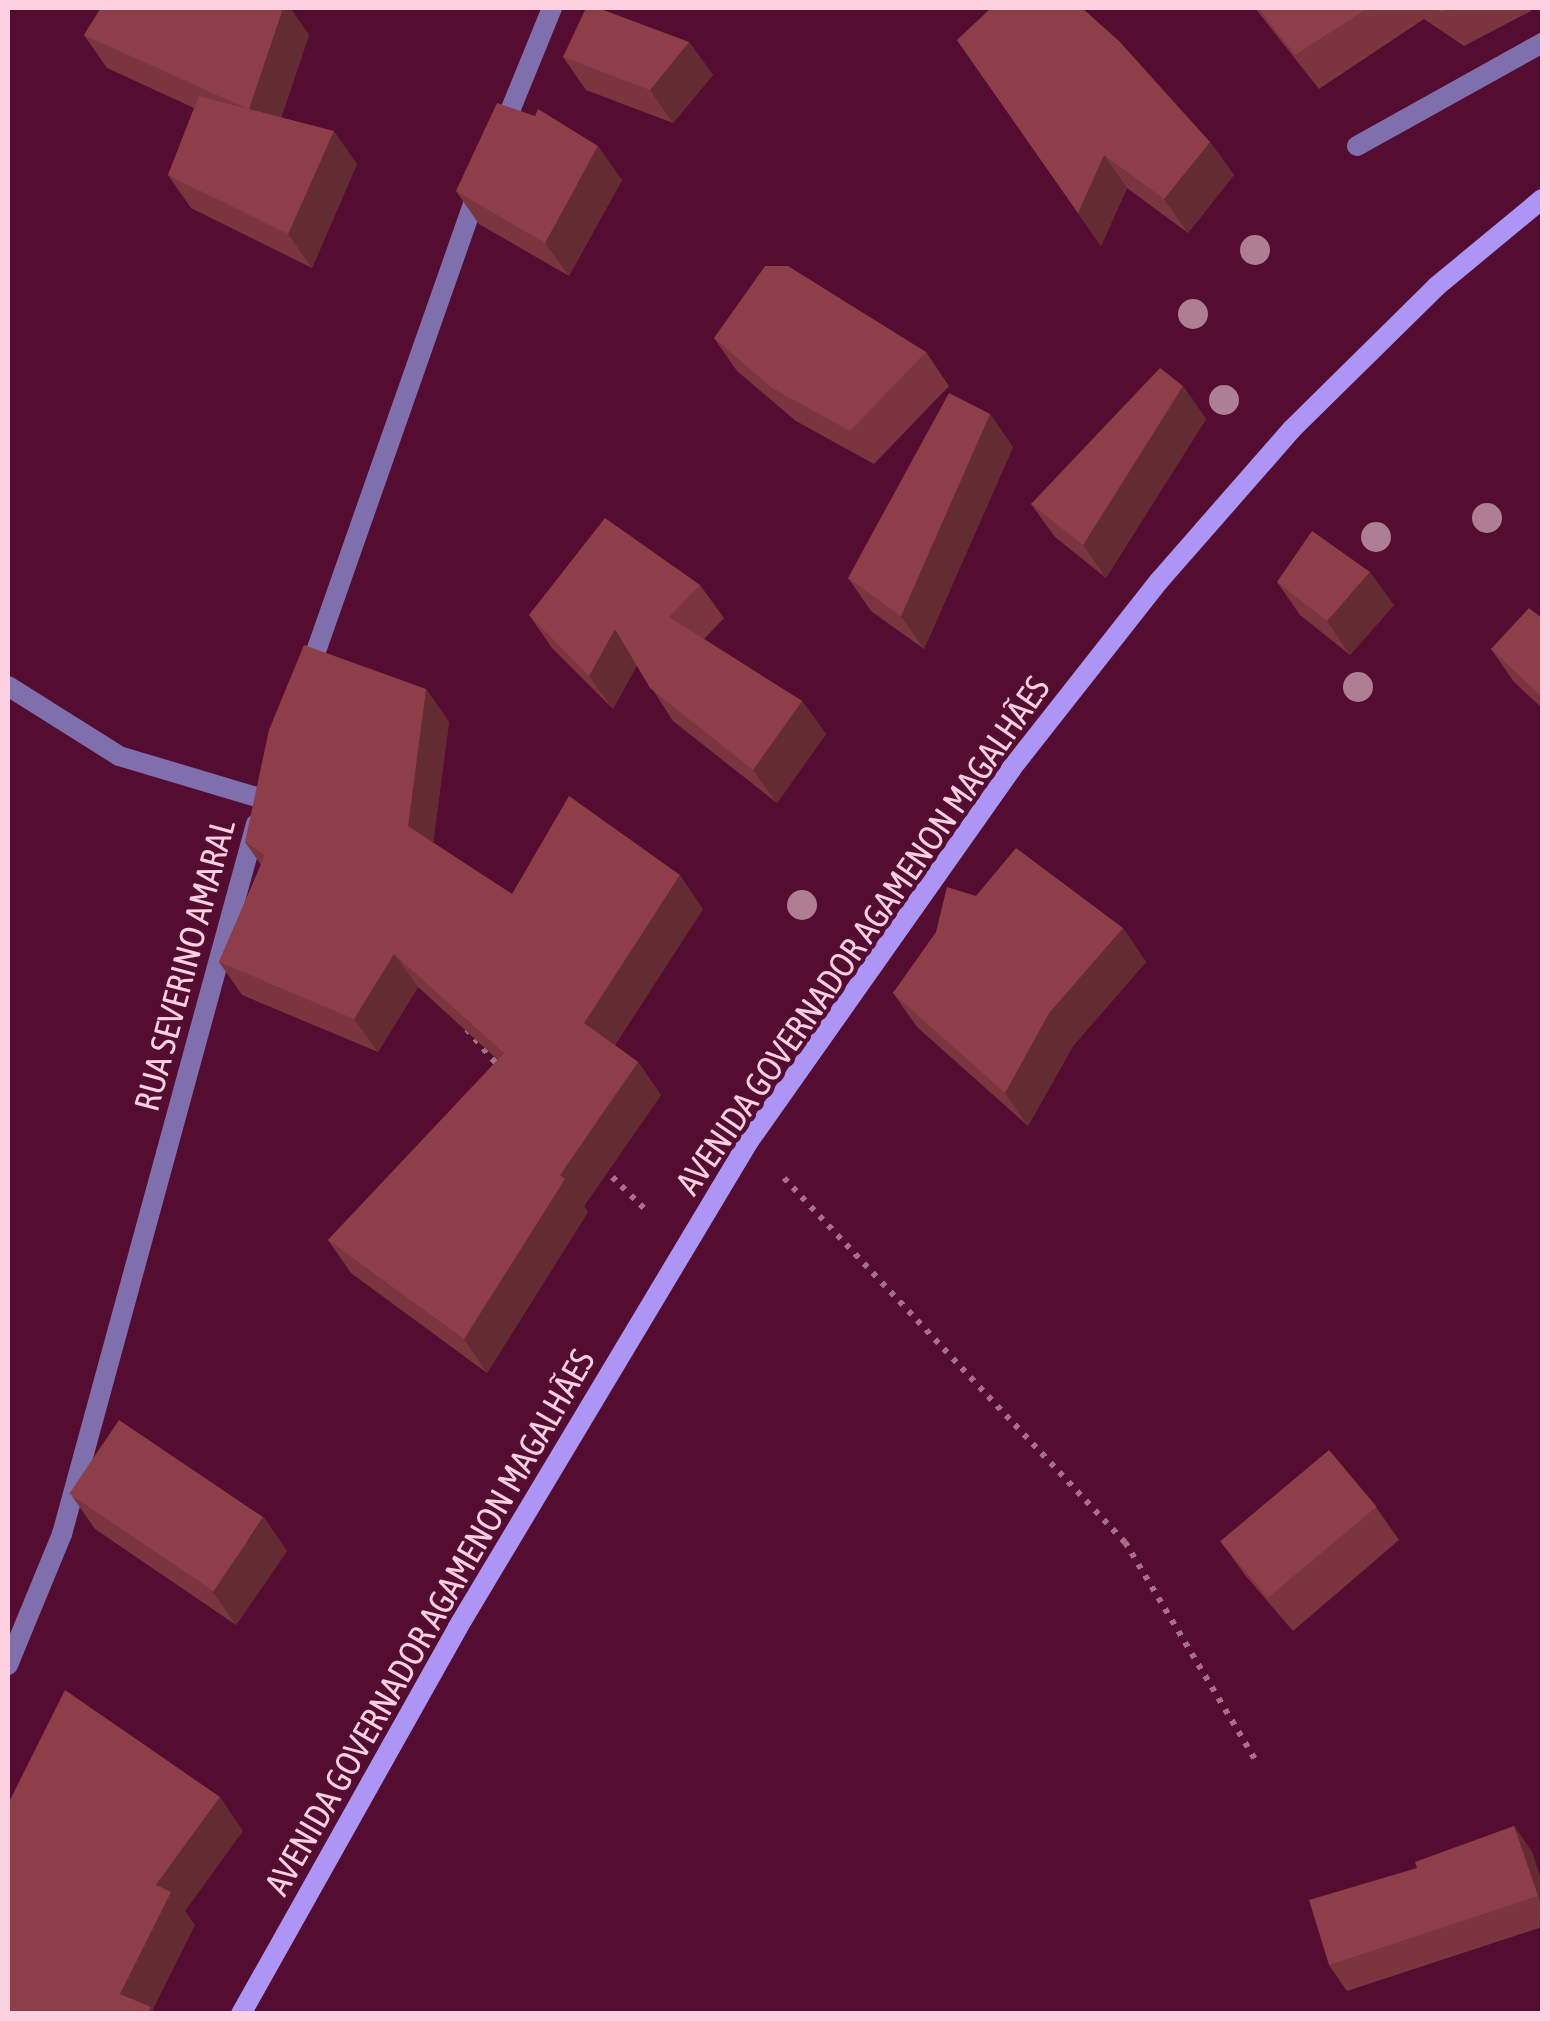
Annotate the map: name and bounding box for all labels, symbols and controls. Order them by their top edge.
street label: AVENIDA GOVERNADOR AGAMENON MAGALHÃES [666,668,1058,1202]
street label: RUA SEVERINO AMARAL [125,815,243,1115]
street label: AVENIDA GOVERNADOR AGAMENON MAGALHÃES [255,1342,603,1902]

